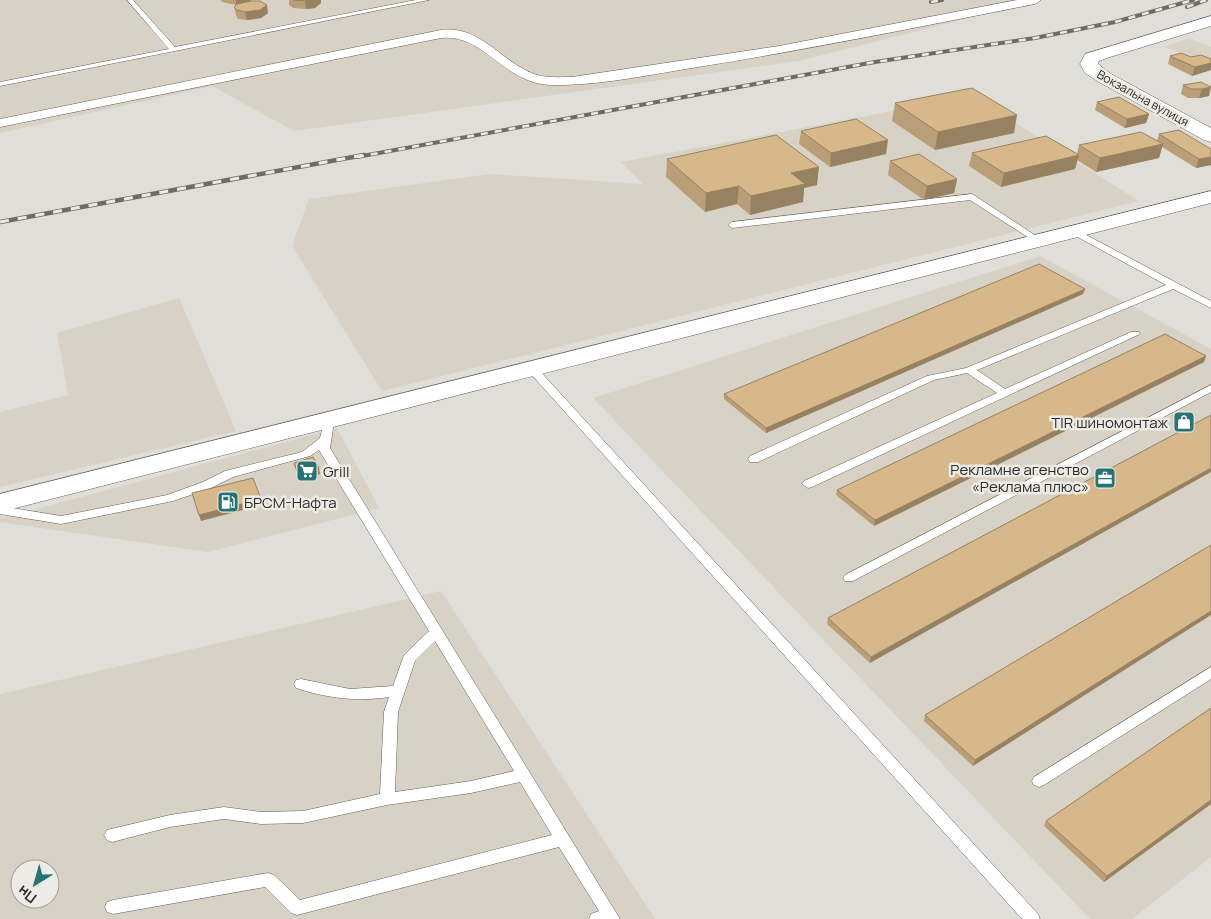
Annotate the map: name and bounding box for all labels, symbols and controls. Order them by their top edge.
street label: Вокзальна вулиця [1094,66,1192,130]
shop icon: TIR шиномонтаж [1172,410,1196,434]
place label: TIR шиномонтаж [1051,412,1169,433]
supermarket icon: Grill [295,459,319,483]
place label: Рекламне агенство «Реклама плюс» [950,459,1089,497]
place label: Grill [323,461,350,482]
office icon: Рекламне агенство «Реклама плюс» [1093,466,1117,490]
fuel station icon: БРСМ-Нафта [216,490,240,514]
place label: БРСМ-Нафта [244,492,337,513]
north arrow [10,859,60,909]
text: Пн [14,882,40,908]

